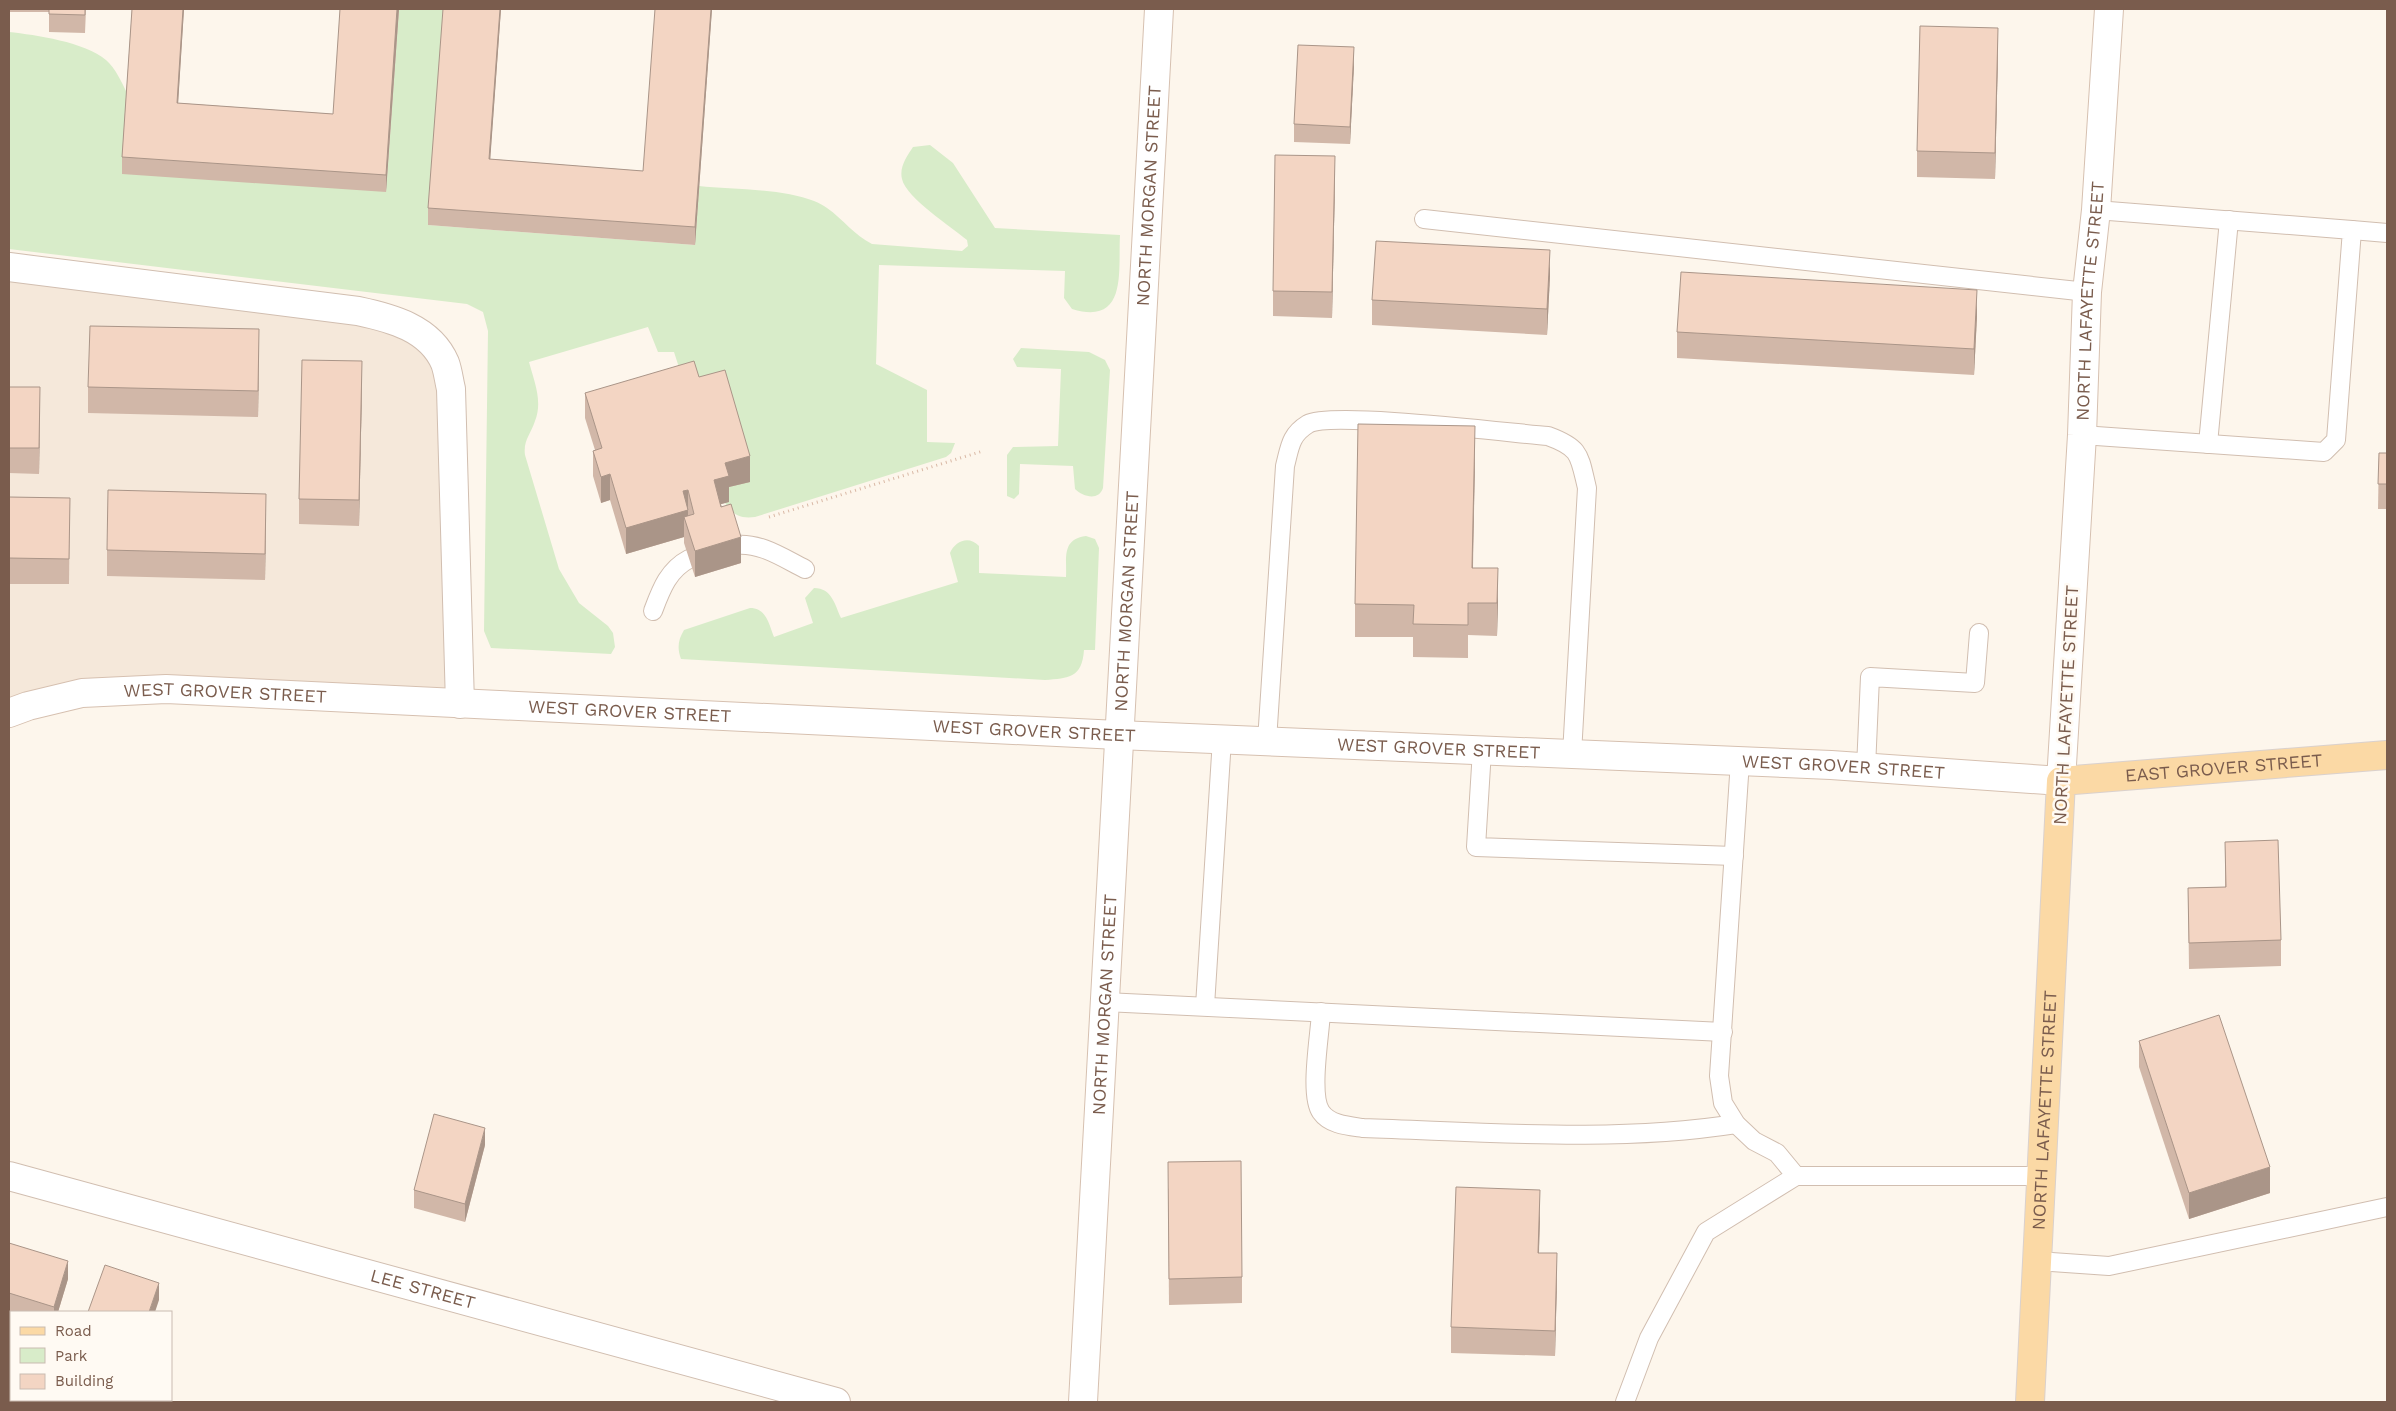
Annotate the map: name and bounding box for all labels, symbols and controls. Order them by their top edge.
street label: NORTH MORGAN STREET [1132,85,1165,307]
street label: NORTH LAFAYETTE STREET [2071,181,2108,421]
street label: NORTH MORGAN STREET [1110,490,1143,712]
street label: NORTH LAFAYETTE STREET [2049,584,2082,825]
street label: WEST GROVER STREET [123,678,327,707]
street label: WEST GROVER STREET [527,696,732,726]
street label: WEST GROVER STREET [932,715,1136,746]
street label: WEST GROVER STREET [1337,733,1541,763]
street label: EAST GROVER STREET [2124,749,2323,786]
street label: WEST GROVER STREET [1741,750,1946,783]
street label: NORTH MORGAN STREET [1088,893,1121,1116]
street label: NORTH LAFAYETTE STREET [2028,990,2061,1231]
street label: LEE STREET [368,1264,478,1313]
legend [10,1311,172,1401]
text: Road [55,1322,92,1340]
text: Park [55,1347,88,1365]
text: Building [55,1372,113,1390]

